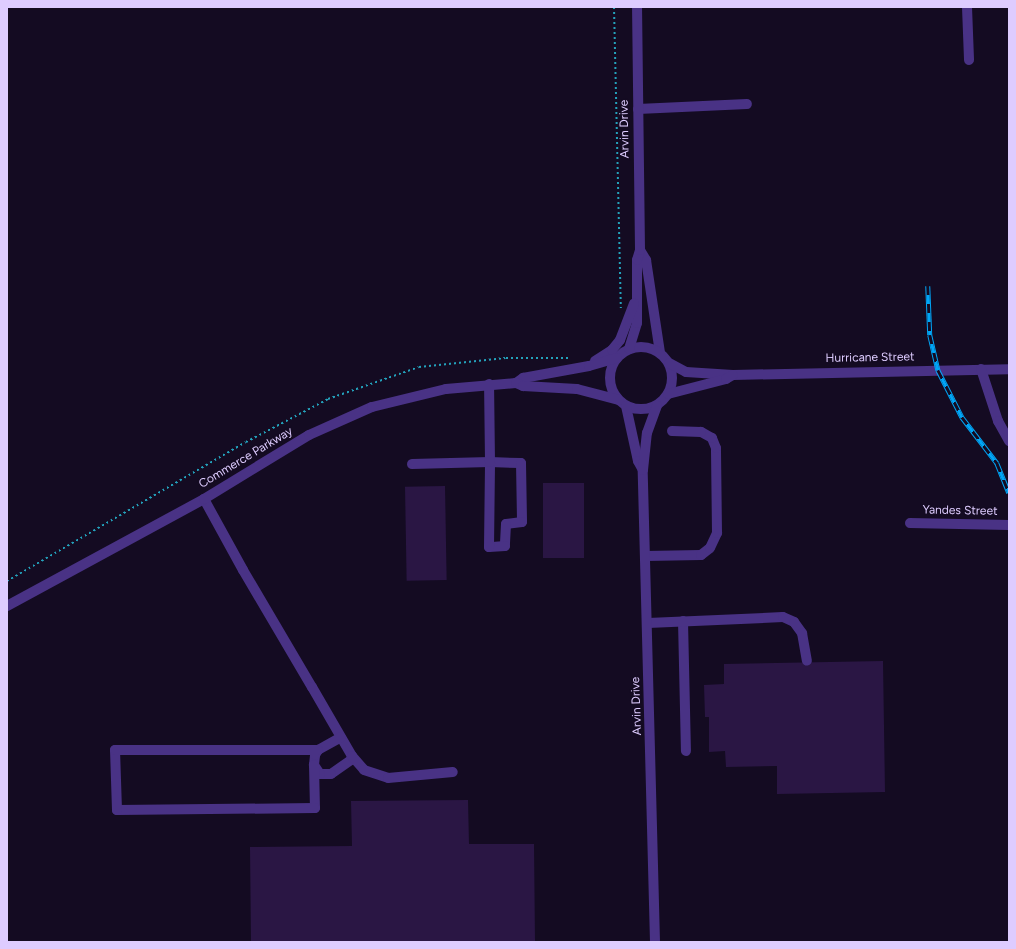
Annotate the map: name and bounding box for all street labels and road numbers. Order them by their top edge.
street label: Arvin Drive [617,100,633,158]
street label: Hurricane Street [825,350,915,366]
street label: Commerce Parkway [196,424,296,492]
street label: Yandes Street [922,503,998,519]
street label: Arvin Drive [629,676,645,736]

